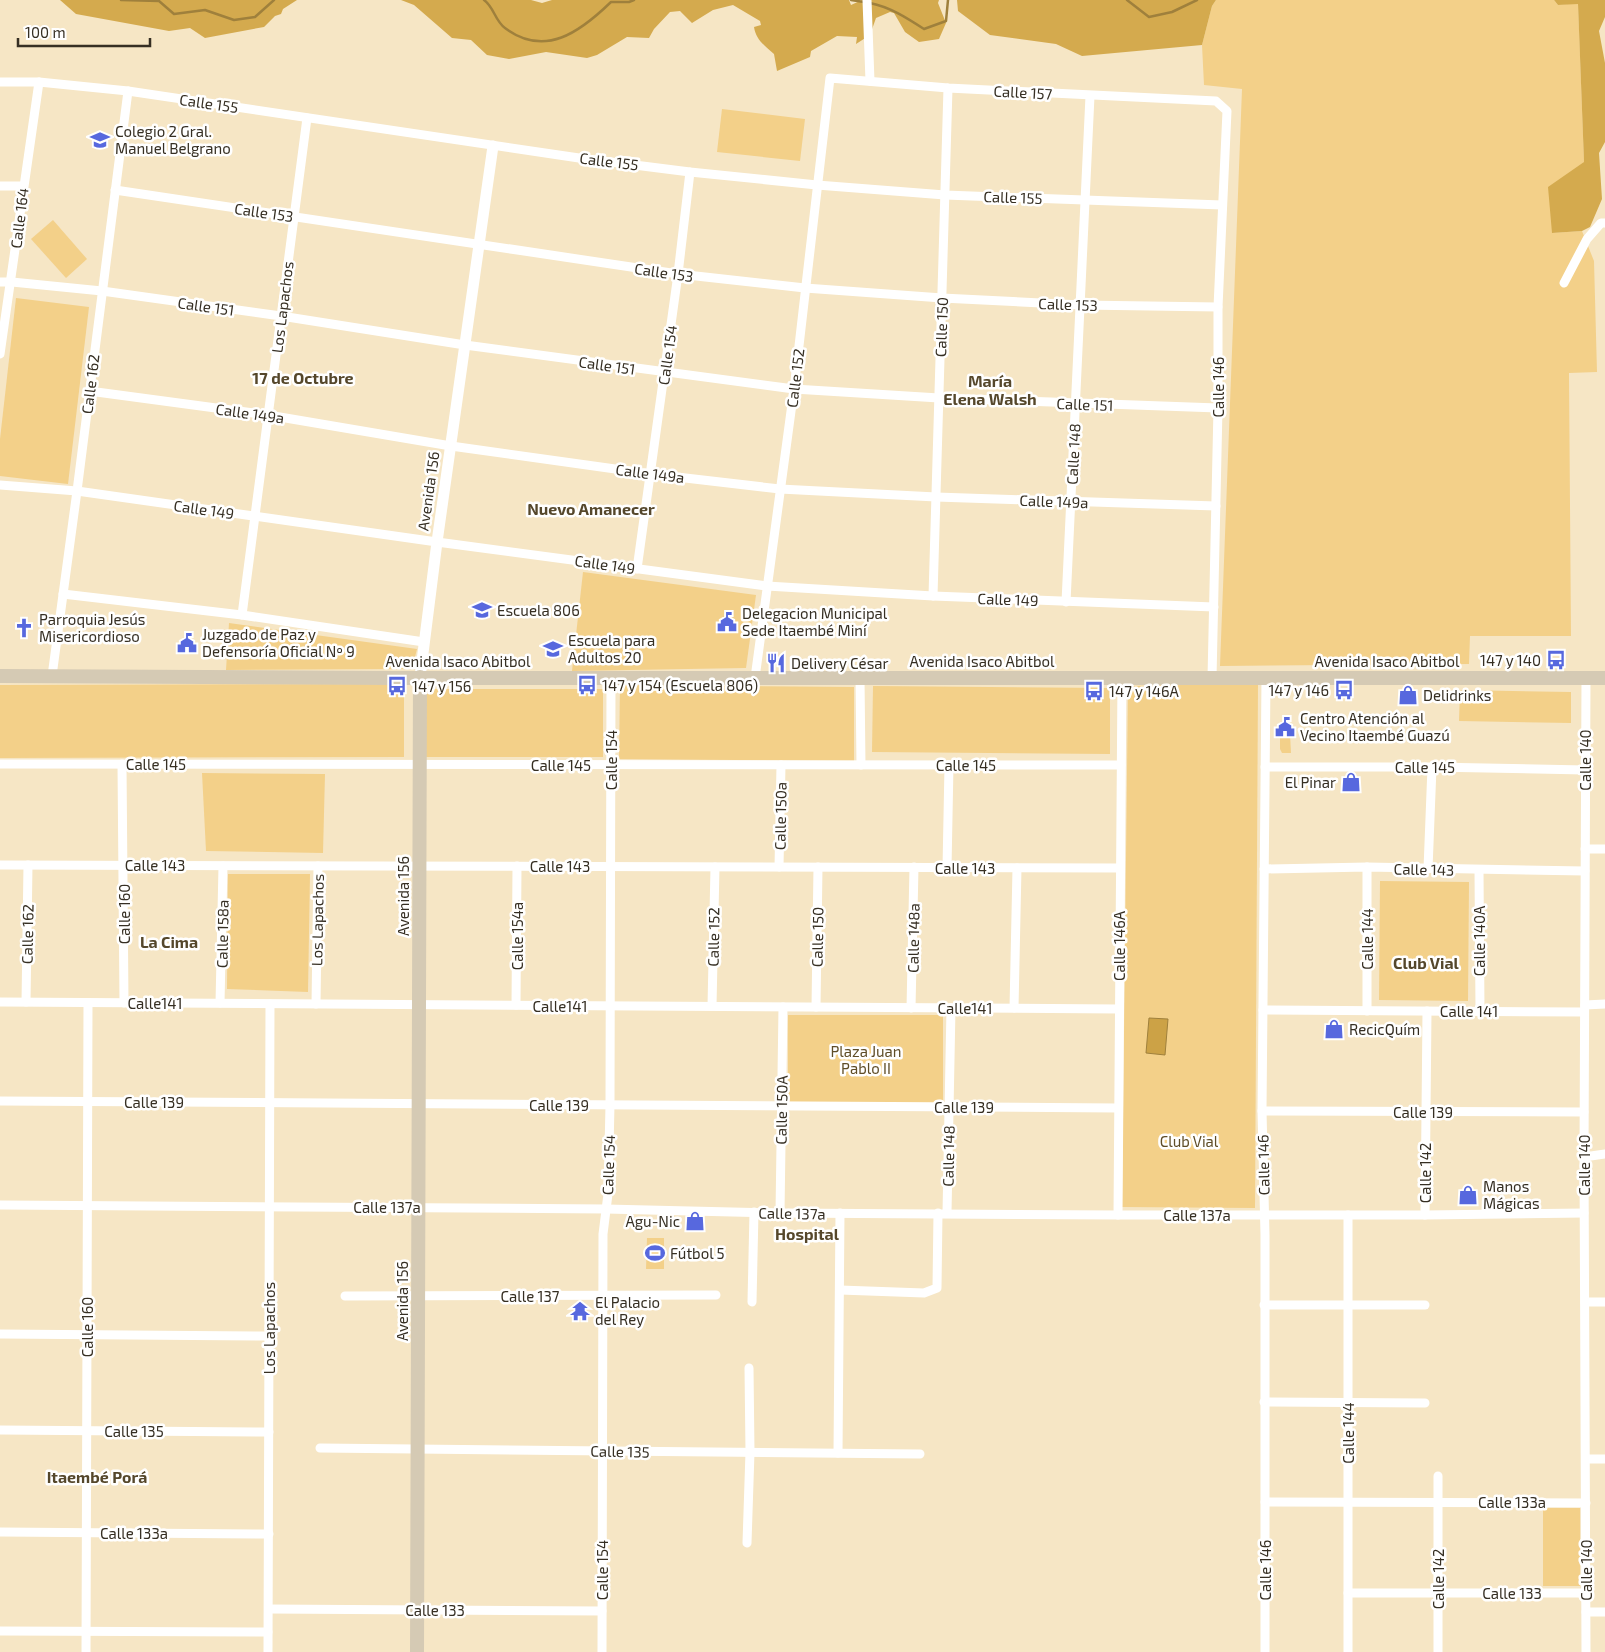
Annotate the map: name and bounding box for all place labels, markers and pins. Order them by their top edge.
place label: Colegio 2 Gral. Manuel Belgrano [115,122,231,157]
school or university icon: Colegio 2 Gral. Manuel Belgrano [89,129,111,151]
school or university icon: Escuela 806 [471,599,493,621]
place label: Escuela 806 [497,601,580,619]
place label: Delegacion Municipal Sede Itaembé Miní [742,604,888,639]
place label: Parroquia Jesús Misericordioso [39,610,145,645]
public building icon: Delegacion Municipal Sede Itaembé Miní [716,611,738,633]
church icon: Parroquia Jesús Misericordioso [13,617,35,639]
place label: Juzgado de Paz y Defensoría Oficial Nº 9 [202,625,355,660]
place label: Escuela para Adultos 20 [568,631,655,666]
public building icon: Juzgado de Paz y Defensoría Oficial Nº 9 [176,632,198,654]
school or university icon: Escuela para Adultos 20 [542,638,564,660]
bus stop icon: 147 y 140 [1545,649,1567,671]
place label: 147 y 140 [1480,651,1541,669]
restaurant icon: Delivery César [765,652,787,674]
place label: Delivery César [791,654,889,672]
bus stop icon: 147 y 154 (Escuela 806) [576,674,598,696]
bus stop icon: 147 y 156 [386,675,408,697]
place label: 147 y 154 (Escuela 806) [602,676,758,694]
place label: 147 y 156 [412,677,471,695]
bus stop icon: 147 y 146 [1333,679,1355,701]
bus stop icon: 147 y 146A [1083,680,1105,702]
place label: 147 y 146 [1268,681,1329,699]
place label: 147 y 146A [1109,682,1180,700]
shop icon: Delidrinks [1397,684,1419,706]
place label: Delidrinks [1423,686,1492,704]
place label: Centro Atención al Vecino Itaembé Guazú [1300,709,1450,744]
public building icon: Centro Atención al Vecino Itaembé Guazú [1274,716,1296,738]
shop icon: El Pinar [1340,771,1362,793]
place label: El Pinar [1285,773,1336,791]
shop icon: RecicQuím [1323,1018,1345,1040]
place label: RecicQuím [1349,1020,1420,1039]
place label: Manos Mágicas [1483,1177,1540,1212]
shop icon: Manos Mágicas [1457,1184,1479,1206]
shop icon: Agu-Nic [684,1210,706,1232]
place label: Agu-Nic [625,1212,680,1230]
sports icon: Fútbol 5 [644,1242,666,1264]
place label: Fútbol 5 [670,1244,725,1262]
place label: El Palacio del Rey [595,1293,660,1328]
temple icon: El Palacio del Rey [569,1300,591,1322]

